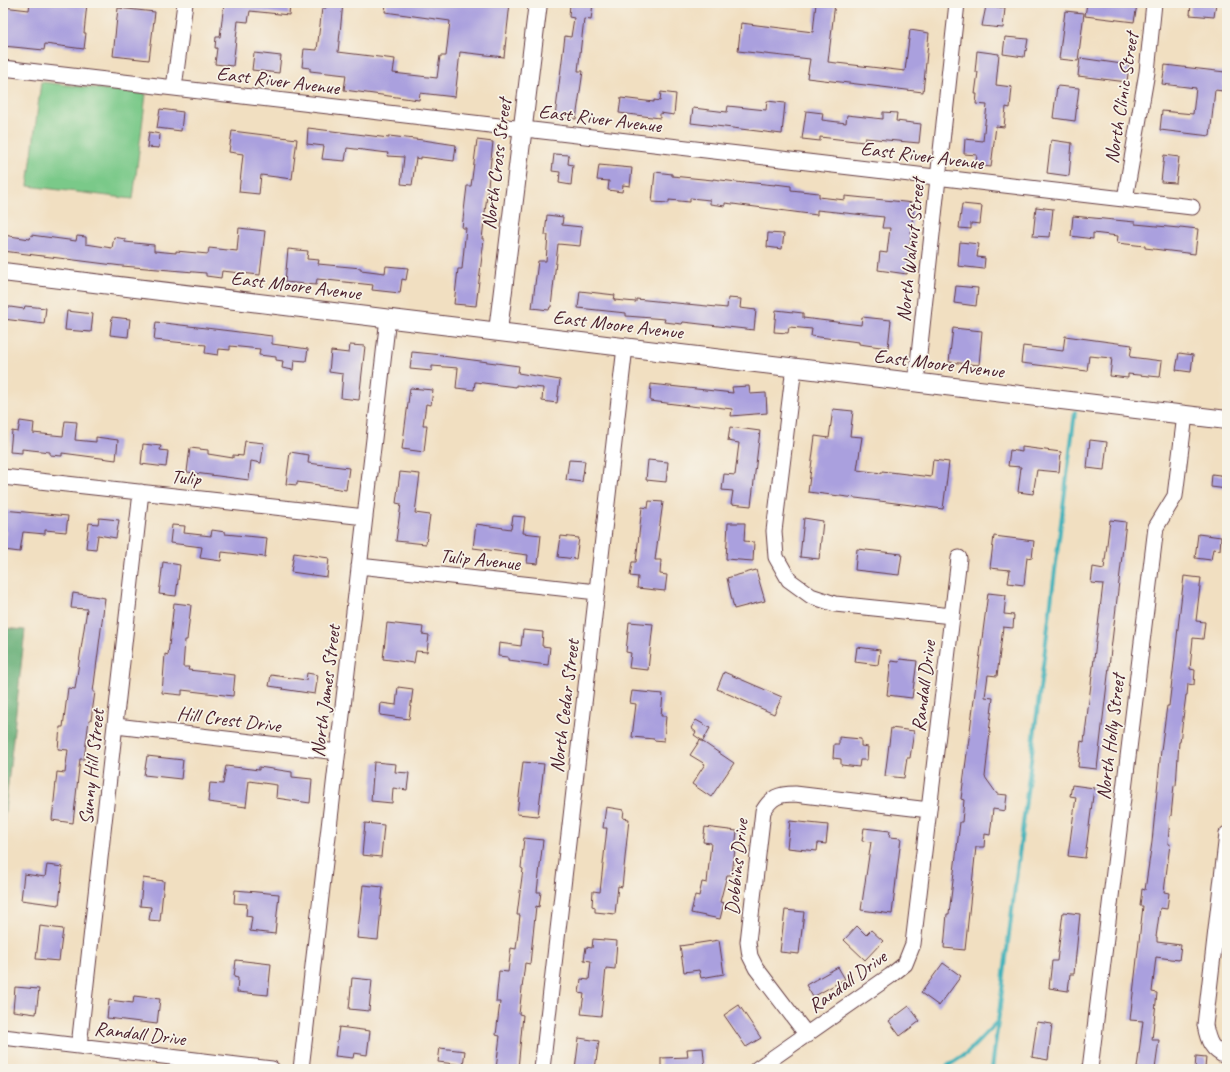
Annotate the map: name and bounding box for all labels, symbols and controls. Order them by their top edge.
street label: North Clinic Street [1099,28,1145,165]
street label: East River Avenue [215,61,342,101]
street label: North Cross Street [476,94,517,231]
street label: East River Avenue [537,99,664,139]
street label: East River Avenue [859,136,986,176]
street label: North Walnut Street [891,174,931,323]
street label: East Moore Avenue [230,265,364,306]
street label: East Moore Avenue [552,304,686,345]
street label: East Moore Avenue [873,343,1007,384]
street label: Tulip [170,464,203,492]
street label: Tulip Avenue [439,543,523,576]
street label: North James Street [305,621,346,759]
street label: North Cedar Street [544,636,585,774]
street label: Randall Drive [906,638,942,733]
street label: North Holly Street [1090,670,1131,801]
street label: Hill Crest Drive [176,701,284,738]
street label: Sunny Hill Street [73,706,110,826]
street label: Dobbins Drive [719,816,754,916]
street label: Randall Drive [803,944,893,1018]
street label: Randall Drive [93,1016,188,1052]

